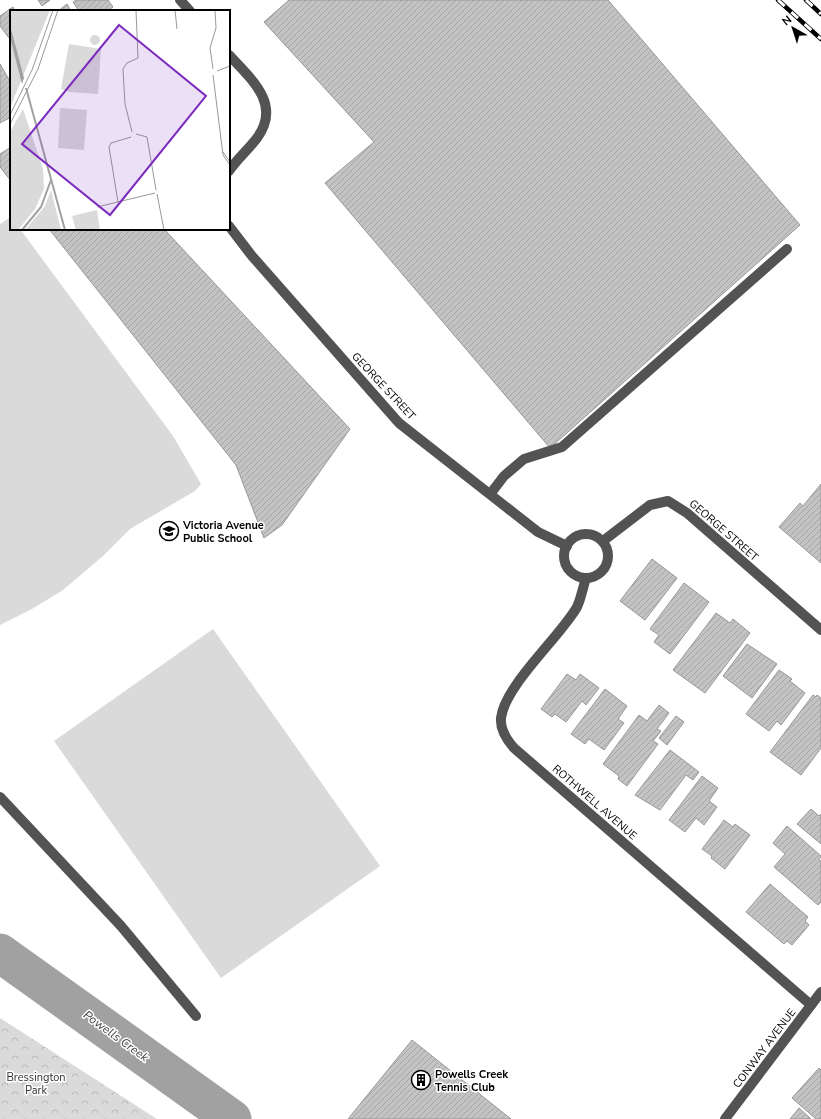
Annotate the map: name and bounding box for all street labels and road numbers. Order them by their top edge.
street label: GEORGE STREET [348,349,419,424]
street label: GEORGE STREET [686,496,762,565]
street label: ROTHWELL AVENUE [549,761,640,843]
street label: CONWAY AVENUE [730,1005,799,1091]

